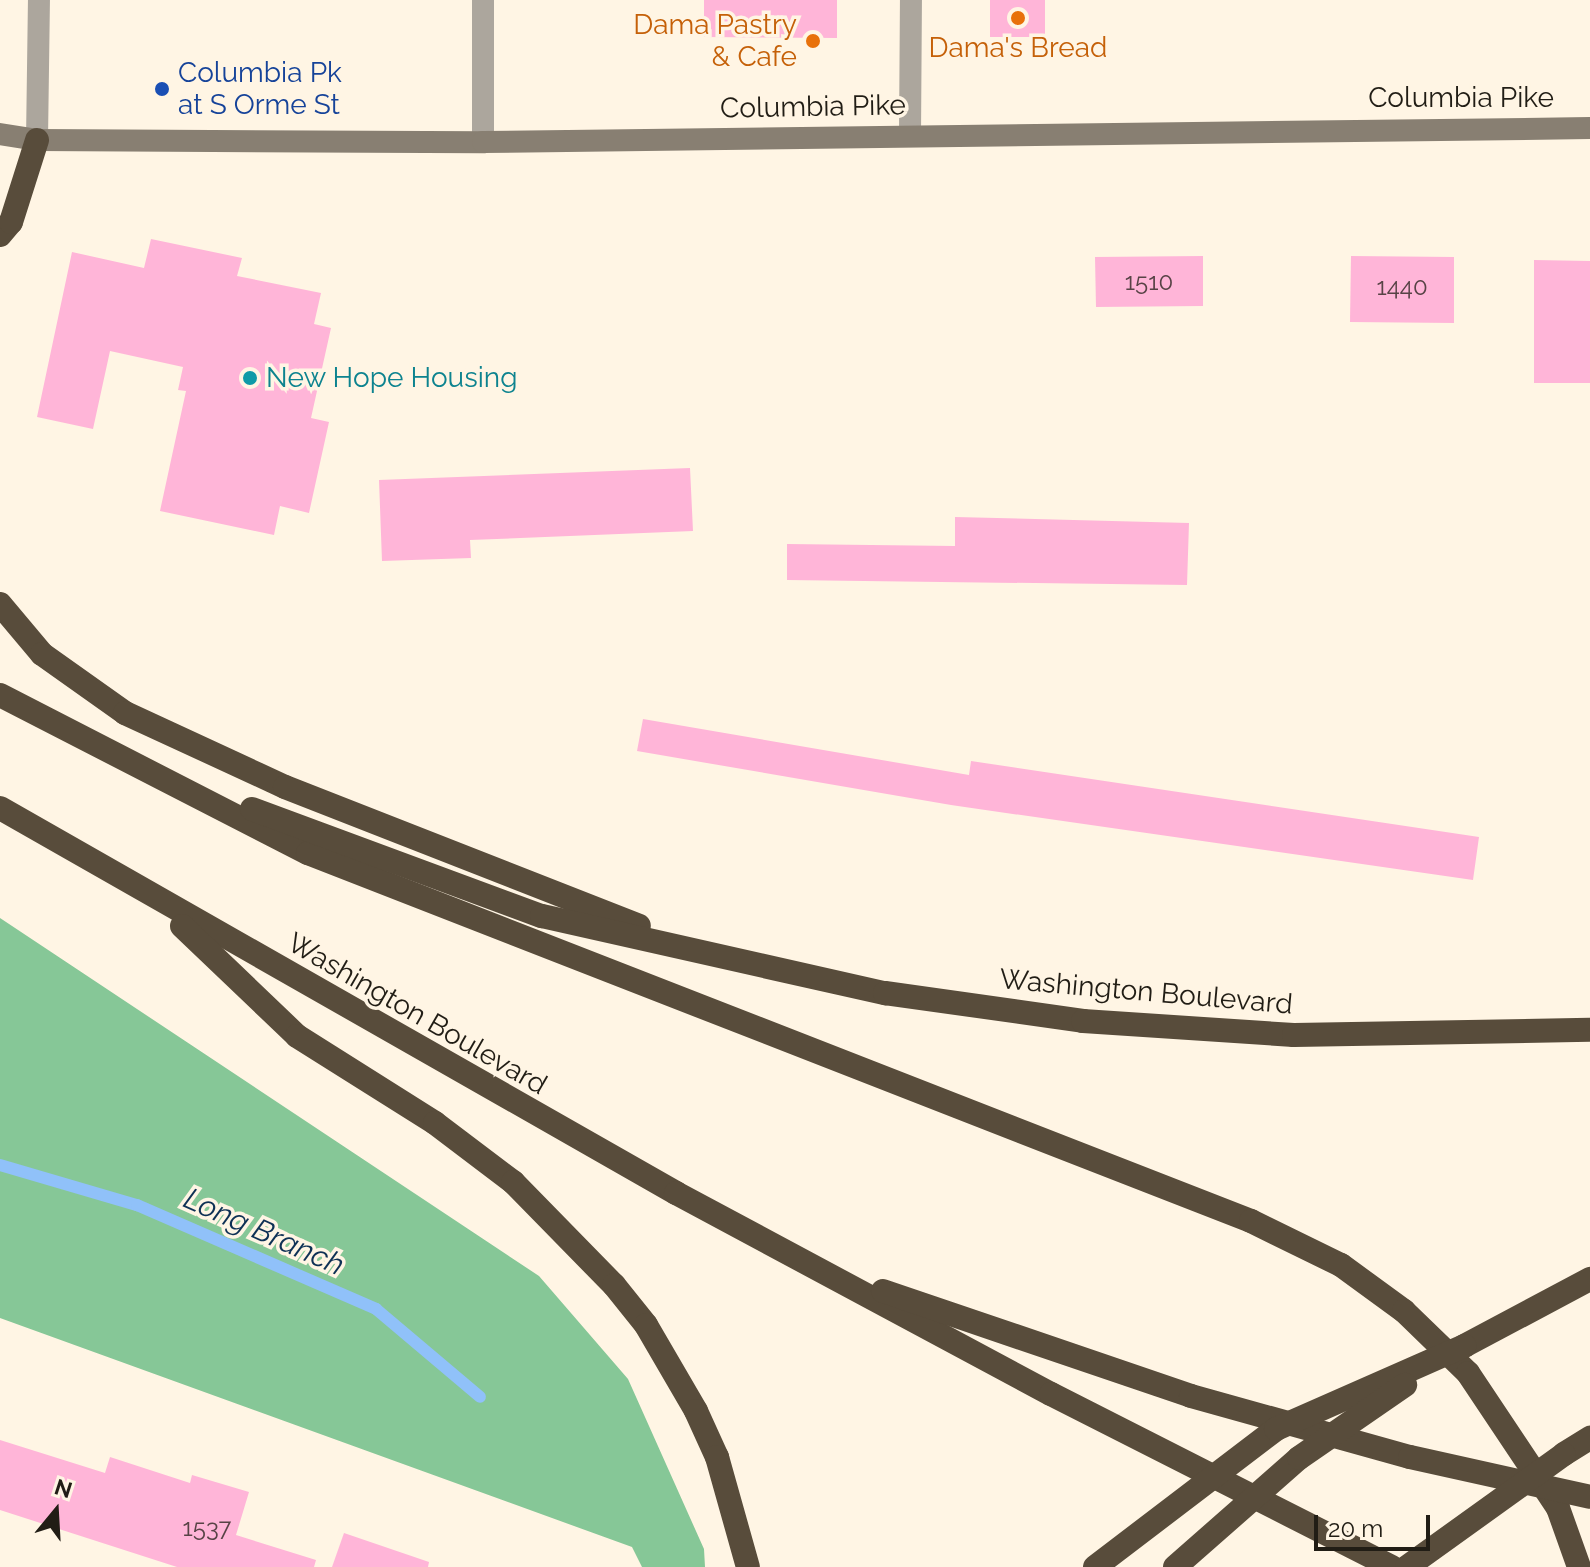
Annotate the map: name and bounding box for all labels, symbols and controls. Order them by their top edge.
place label: Dama Pastry & Cafe [633,8,797,74]
marker: Dama's Bread [1009,9,1027,27]
place label: Dama's Bread [929,31,1107,65]
marker: Dama Pastry & Cafe [804,32,822,50]
place label: Columbia Pk at S Orme St [178,56,342,122]
marker: Columbia Pk at S Orme St [153,80,171,98]
street label: Columbia Pike [1368,81,1554,115]
street label: Columbia Pike [720,89,906,125]
house number: 1510 [1125,268,1173,296]
house number: 1440 [1376,273,1428,301]
place label: New Hope Housing [266,361,518,395]
marker: New Hope Housing [241,369,259,387]
street label: Washington Boulevard [281,926,553,1102]
street label: Washington Boulevard [998,962,1294,1022]
water label: Long Branch [178,1181,350,1283]
north arrow [16,1471,96,1551]
text: N [51,1473,75,1503]
scale bar [1318,1499,1434,1549]
house number: 1537 [183,1514,231,1542]
text: 20 m [1328,1514,1383,1543]

